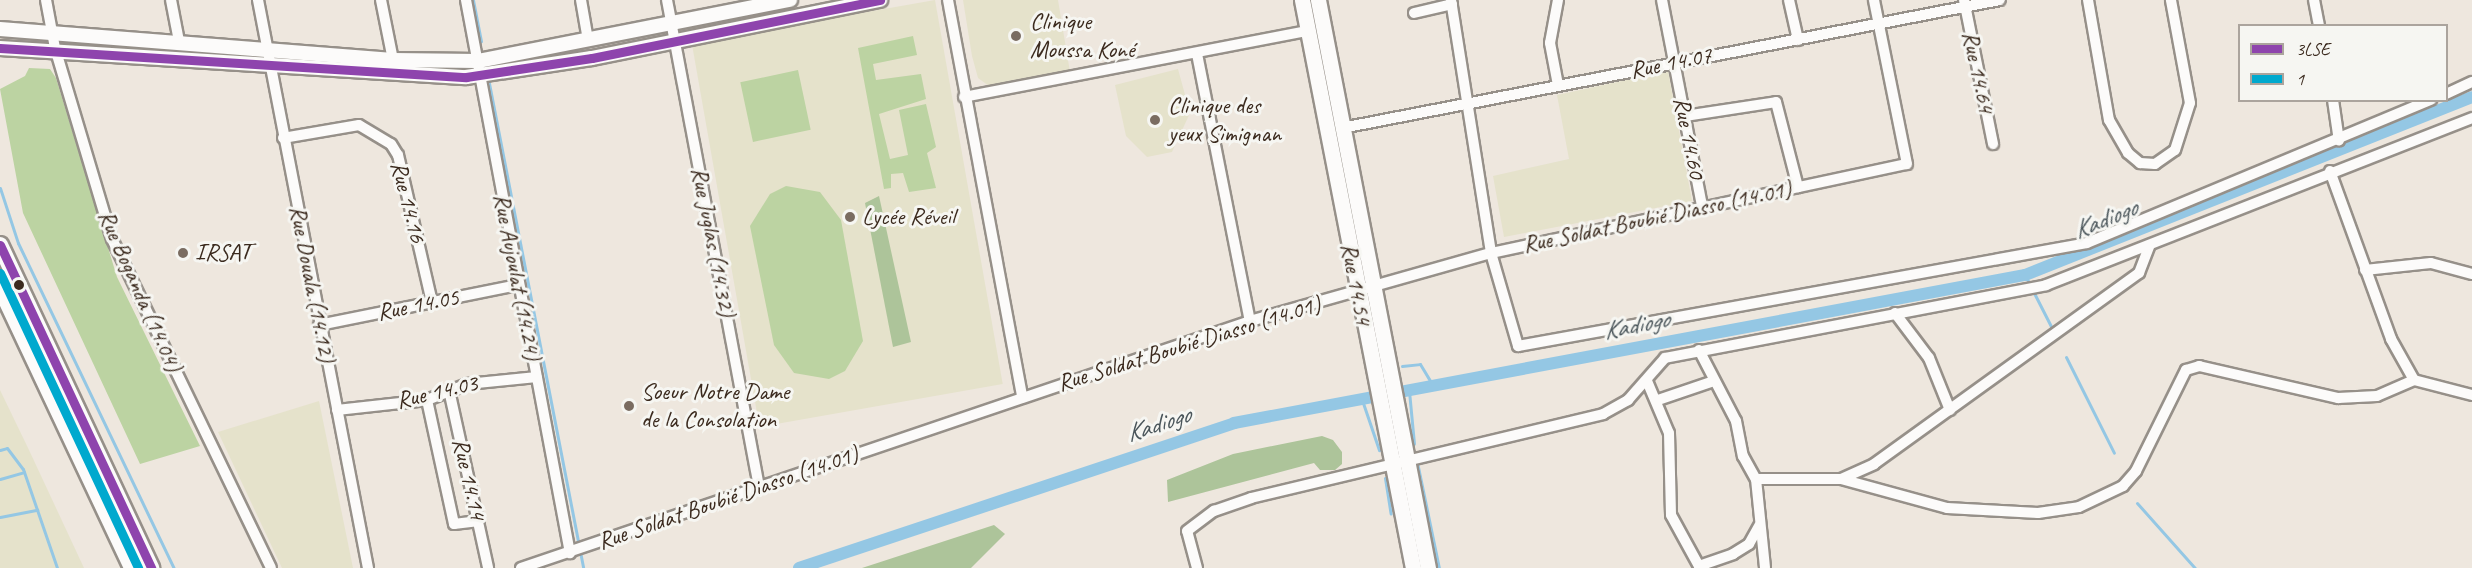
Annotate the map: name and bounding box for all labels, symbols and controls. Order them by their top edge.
place label: Clinique Moussa Koné [1030,8,1134,64]
legend [2238,24,2448,102]
marker: Clinique Moussa Koné [1007,27,1025,45]
street label: Rue 14.64 [1955,29,2001,115]
text: 3LSE [2296,38,2330,60]
street label: Rue 14.07 [1628,41,1714,85]
text: 1 [2296,68,2304,90]
place label: Clinique des yeux Simignan [1168,92,1282,148]
street label: Rue 14.60 [1667,95,1711,181]
marker: Clinique des yeux Simignan [1146,111,1164,129]
street label: Rue 14.16 [384,158,432,246]
street label: Rue Juglas (14.32) [685,165,741,319]
street label: Rue Soldat Boubié Diasso (14.01) [1521,175,1793,259]
street label: Rue Aujoulat (14.24) [487,191,547,363]
water label: Kadiogo [2069,192,2141,246]
street label: Rue Douala (14.12) [283,203,341,365]
place label: Lycée Réveil [862,203,955,231]
street label: Rue Boganda (14.04) [92,206,188,376]
marker: Lycée Réveil [843,210,857,224]
place label: IRSAT [195,239,251,267]
street label: Rue 14.54 [1334,241,1378,327]
marker: IRSAT [176,246,190,260]
unlabelled marker [13,279,25,291]
street label: Rue 14.05 [375,283,461,327]
street label: Rue Soldat Boubié Diasso (14.01) [1054,290,1324,398]
water label: Kadiogo [1601,303,1671,347]
street label: Rue 14.03 [394,369,480,415]
place label: Soeur Notre Dame de la Consolation [641,378,791,434]
marker: Soeur Notre Dame de la Consolation [622,399,636,413]
water label: Kadiogo [1122,399,1194,449]
street label: Rue 14.14 [446,436,492,522]
street label: Rue Soldat Boubié Diasso (14.01) [594,440,862,556]

